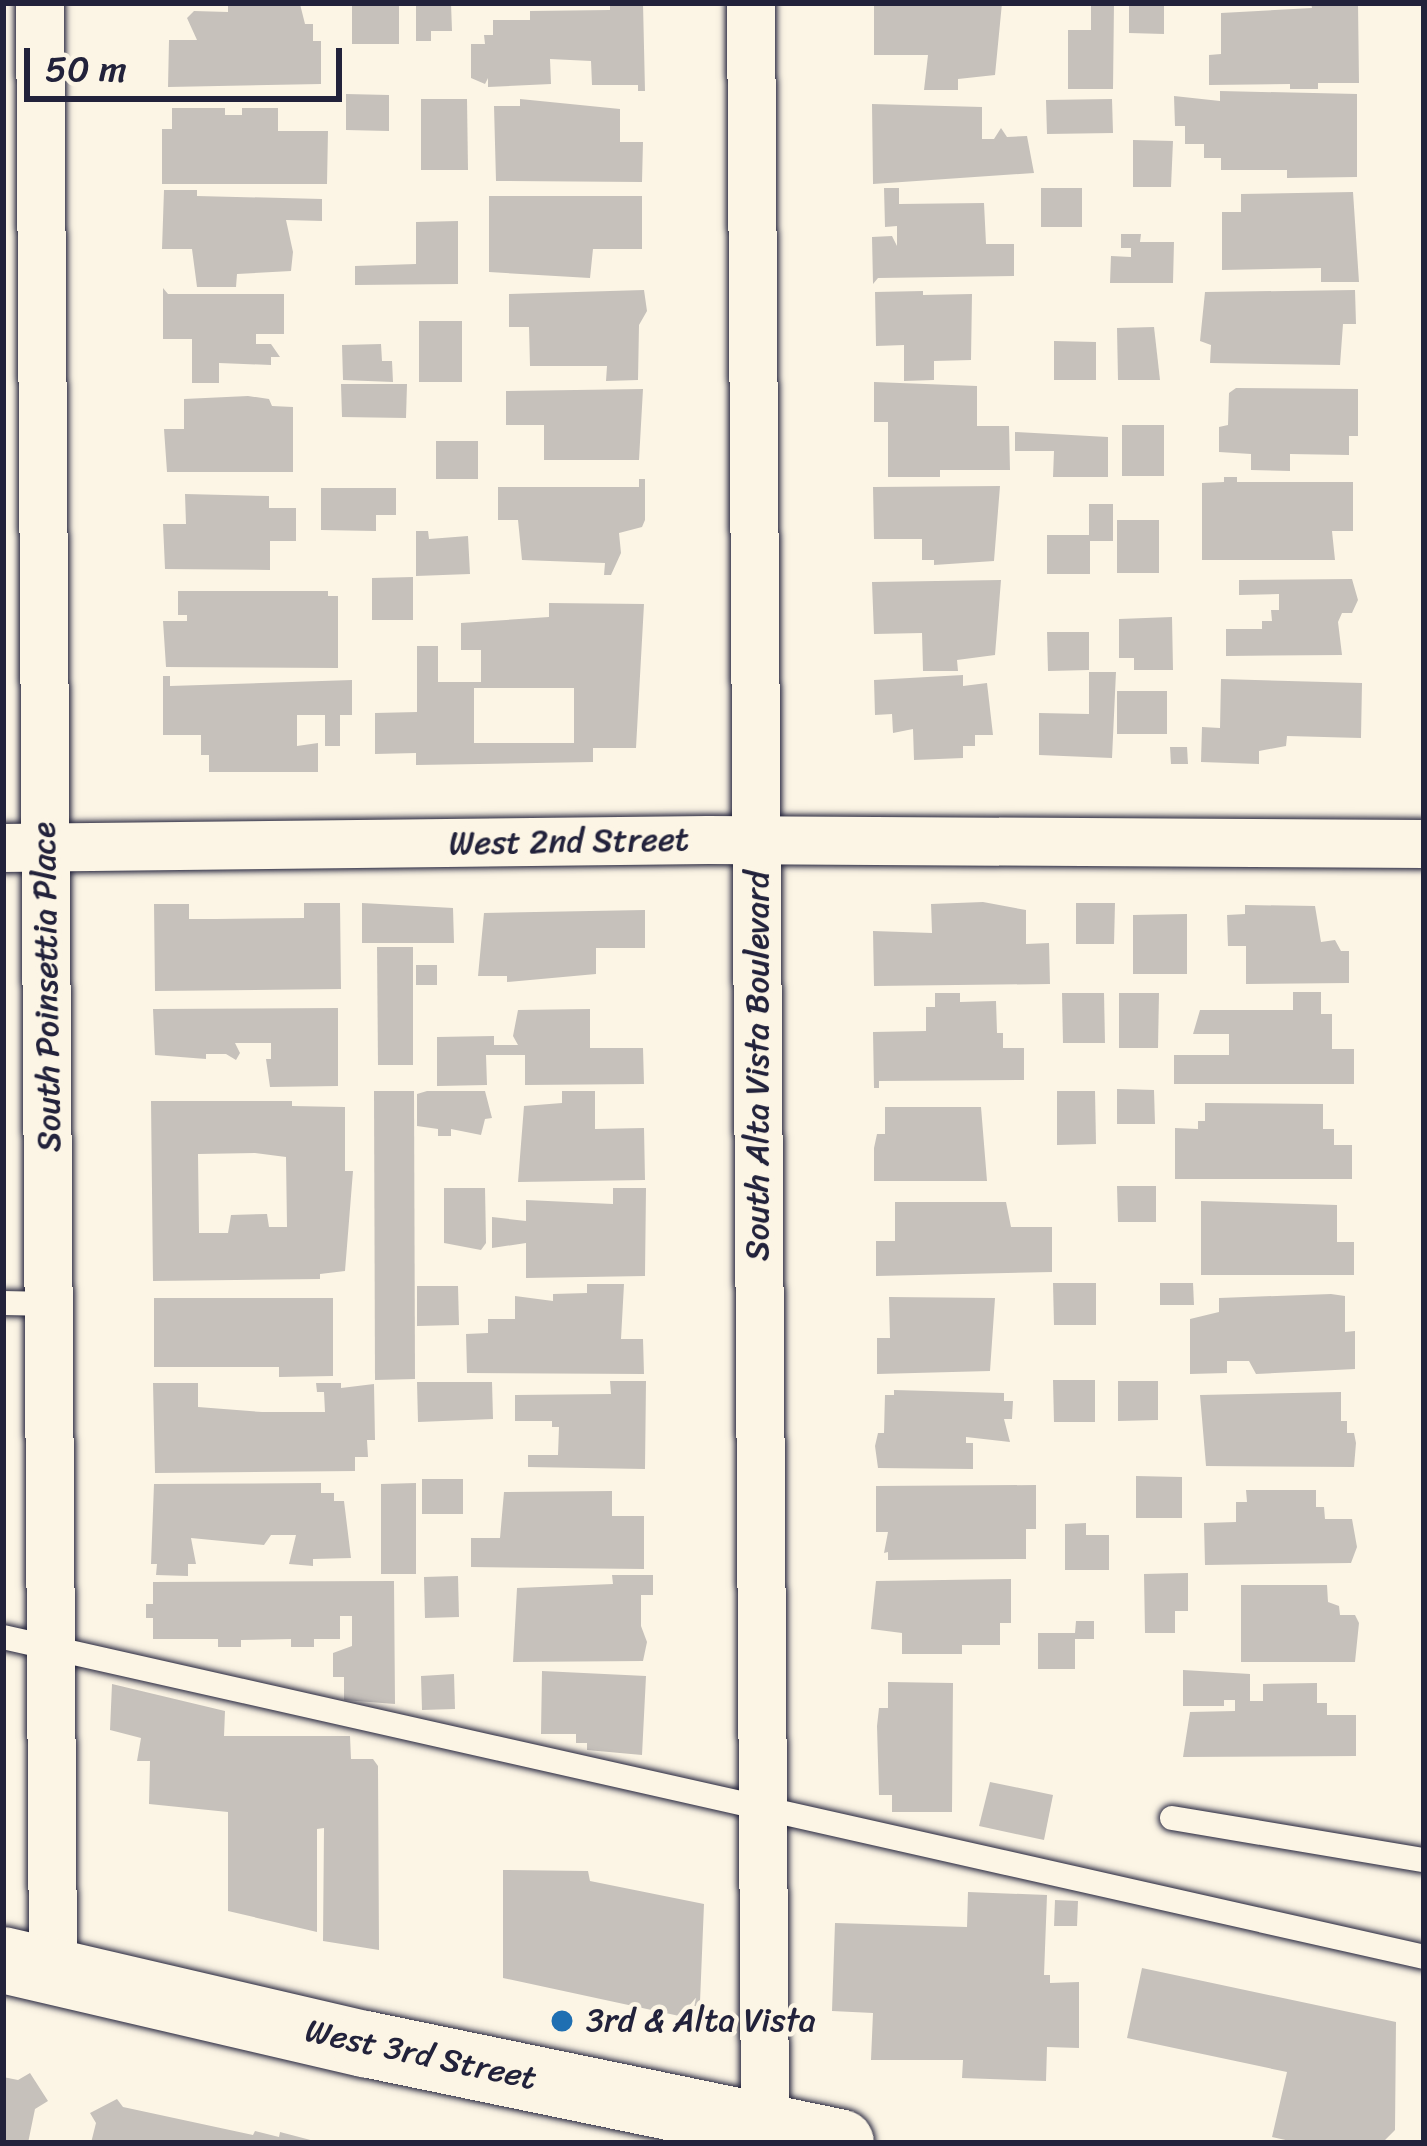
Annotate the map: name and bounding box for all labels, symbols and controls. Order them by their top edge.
scale bar [30,24,348,98]
text: 50 m [45,37,127,101]
street label: West 2nd Street [449,820,689,864]
street label: South Poinsettia Place [24,821,70,1153]
street label: South Alta Vista Boulevard [738,870,778,1262]
place label: 3rd & Alta Vista [586,2001,819,2041]
marker: 3rd & Alta Vista [549,2008,575,2034]
street label: West 3rd Street [302,2011,540,2099]

